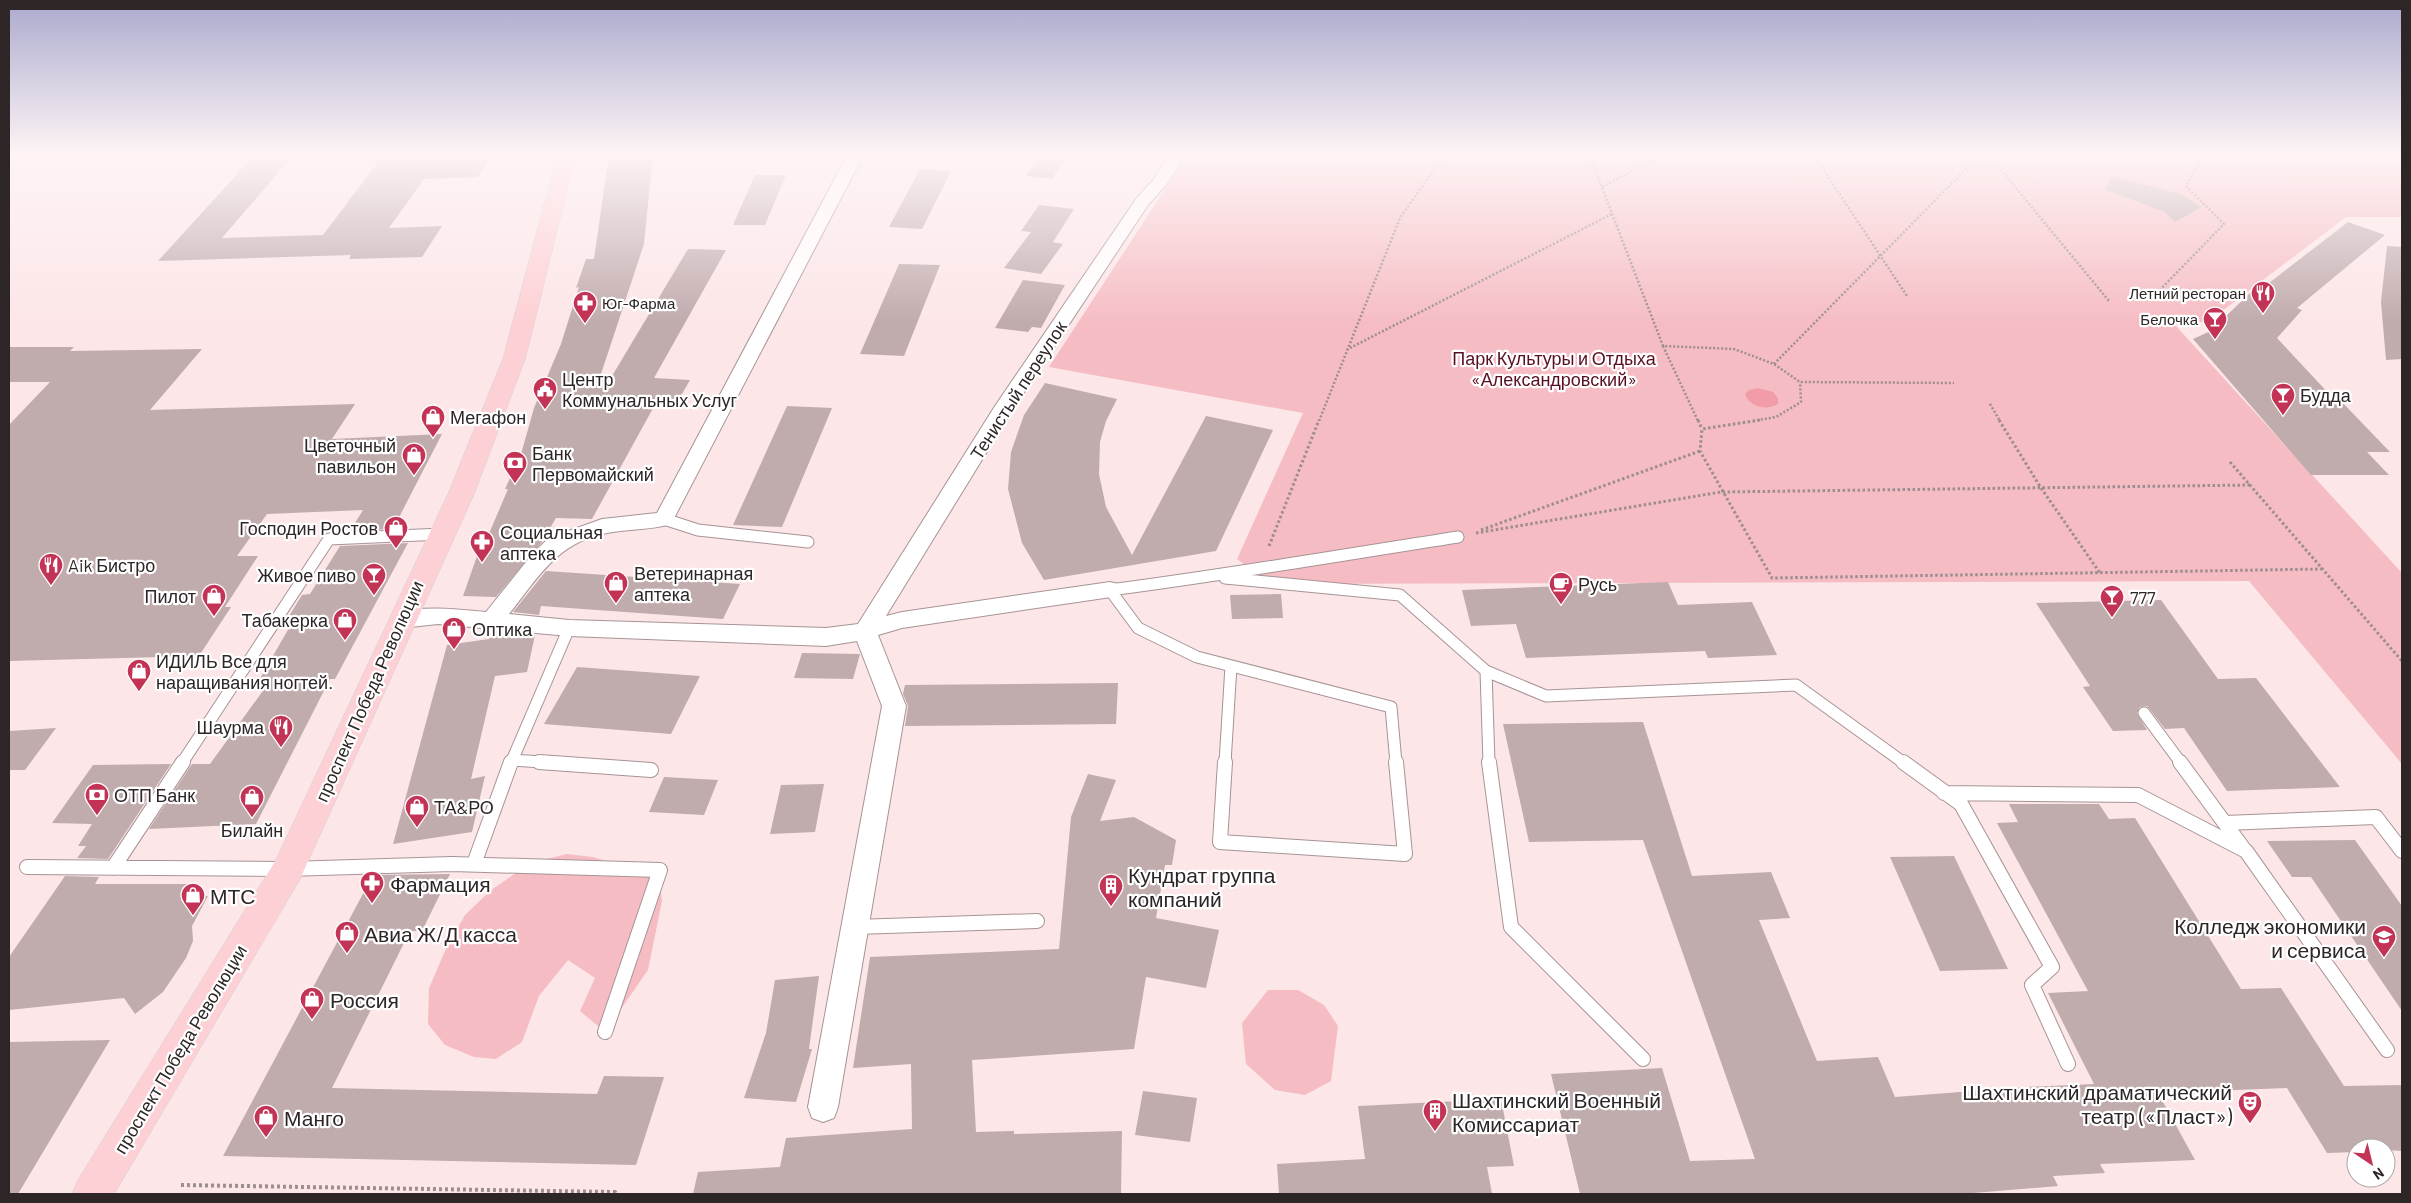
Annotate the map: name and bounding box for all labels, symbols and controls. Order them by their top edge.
restaurant icon: Летний ресторан [2250,280,2276,314]
place label: Летний ресторан [2129,284,2246,302]
pharmacy icon: Юг-Фарма [572,290,598,324]
place label: Юг-Фарма [602,294,676,312]
bar icon: Белочка [2202,306,2228,340]
place label: Белочка [2140,310,2199,328]
street label: Тенистый переулок [965,317,1071,463]
park label: Парк Культуры и Отдыха «Александровский» [1452,347,1657,390]
place label: Центр Коммунальных Услуг [562,368,737,411]
public building icon: Центр Коммунальных Услуг [532,376,558,410]
bar icon: Будда [2270,382,2296,416]
place label: Будда [2300,384,2352,406]
shop icon: Мегафон [420,404,446,438]
place label: Мегафон [450,406,526,428]
place label: Цветочный павильон [304,434,396,477]
shop icon: Цветочный павильон [401,442,427,476]
place label: Банк Первомайский [532,442,654,485]
bank icon: Банк Первомайский [502,450,528,484]
shop icon: Господин Ростов [383,515,409,549]
place label: Господин Ростов [239,517,378,539]
place label: Социальная аптека [500,521,603,564]
pharmacy icon: Социальная аптека [469,529,495,563]
restaurant icon: Aik Бистро [38,552,64,586]
place label: Aik Бистро [68,554,155,576]
bar icon: Живое пиво [361,562,387,596]
place label: Ветеринарная аптека [634,562,753,605]
place label: Живое пиво [257,564,356,586]
shop icon: Ветеринарная аптека [603,570,629,604]
cafe icon: Русь [1548,571,1574,605]
place label: Русь [1578,573,1617,595]
street label: проспект Победа Революции [310,577,428,805]
shop icon: Пилот [201,583,227,617]
bar icon: 777 [2099,584,2125,618]
place label: Пилот [144,585,196,607]
place label: 777 [2130,586,2156,608]
shop icon: Табакерка [332,607,358,641]
place label: Табакерка [242,609,329,631]
shop icon: Оптика [441,616,467,650]
place label: Оптика [472,618,533,640]
place label: ИДИЛЬ Все для наращивания ногтей. [156,650,333,693]
shop icon: ИДИЛЬ Все для наращивания ногтей. [126,658,152,692]
restaurant icon: Шаурма [268,714,294,748]
place label: Шаурма [197,716,265,738]
bank icon: ОТП Банк [84,782,110,816]
place label: ОТП Банк [114,784,195,806]
shop icon: Билайн [239,784,265,818]
shop icon: ТА&РО [404,794,430,828]
place label: ТА&РО [434,796,494,818]
place label: Билайн [221,819,283,841]
place label: Кундрат группа компаний [1128,862,1276,911]
pharmacy icon: Фармация [359,870,385,904]
place label: Фармация [390,871,491,896]
building icon: Кундрат группа компаний [1098,873,1124,907]
shop icon: МТС [180,882,206,916]
place label: МТС [210,883,256,908]
place label: Колледж экономики и сервиса [2174,913,2366,962]
shop icon: Авиа Ж/Д касса [334,920,360,954]
place label: Авиа Ж/Д касса [364,921,517,946]
school or university icon: Колледж экономики и сервиса [2371,924,2397,958]
street label: проспект Победа Революции [109,941,251,1157]
shop icon: Россия [299,986,325,1020]
place label: Россия [330,987,399,1012]
place label: Шахтинский драматический театр («Пласт») [1962,1079,2233,1128]
place label: Шахтинский Военный Комиссариат [1452,1087,1661,1136]
theatre icon: Шахтинский драматический театр («Пласт») [2237,1090,2263,1124]
building icon: Шахтинский Военный Комиссариат [1422,1098,1448,1132]
shop icon: Манго [253,1104,279,1138]
place label: Манго [284,1105,344,1130]
north arrow [2346,1138,2396,1188]
text: N [2370,1164,2387,1184]

